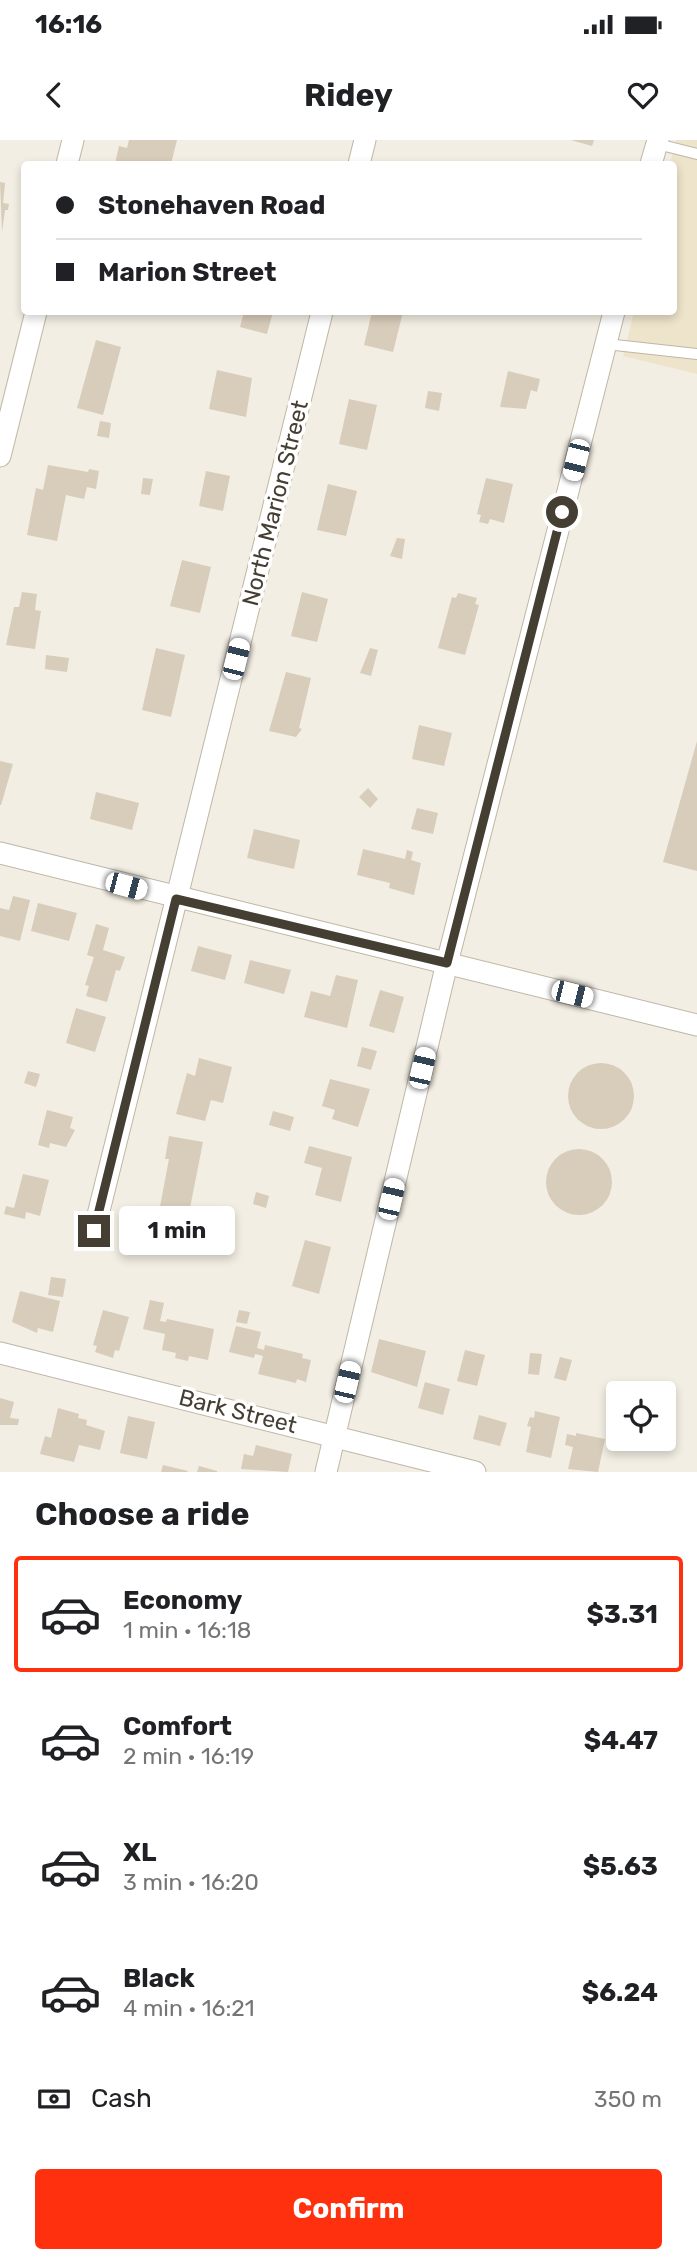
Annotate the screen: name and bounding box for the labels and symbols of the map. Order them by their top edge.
street label: North Marion Street [236,397,314,609]
car [561,437,592,483]
route start [546,496,578,528]
car [221,636,252,682]
car [103,870,150,902]
car [550,979,595,1009]
car [408,1045,437,1091]
car [377,1176,406,1222]
callout: 1 min [119,1206,234,1256]
route end [78,1215,110,1247]
car [333,1359,362,1405]
street label: Bark Street [176,1383,300,1439]

